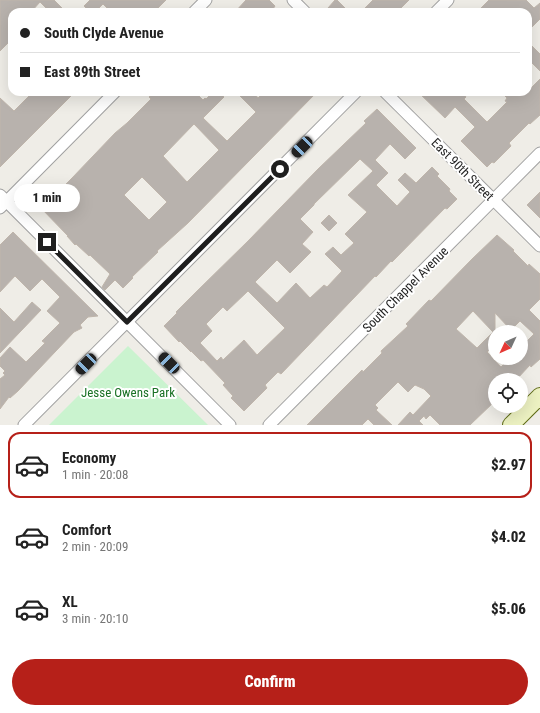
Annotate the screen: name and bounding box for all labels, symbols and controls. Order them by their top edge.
text: South Clyde Avenue [44,24,164,42]
text: East 89th Street [44,63,140,81]
car [289,134,315,160]
street label: East 90th Street [428,135,497,204]
route start [271,160,289,178]
callout: 1 min [14,184,80,212]
text: 1 min [33,190,61,205]
route end [38,233,56,251]
street label: South Chappel Avenue [359,243,451,335]
north arrow [488,325,528,365]
map controls [488,325,528,413]
car [156,350,182,376]
car [73,351,99,377]
button: locate [488,373,528,413]
park label: Jesse Owens Park [81,385,175,400]
icon: car [14,447,50,483]
text: Economy [62,449,116,467]
text: $2.97 [491,456,526,474]
text: 1 min · 20:08 [62,467,128,482]
icon: car [14,519,50,555]
text: Comfort [62,521,111,539]
text: $4.02 [491,528,526,546]
text: 2 min · 20:09 [62,539,128,554]
icon: car [14,591,50,627]
text: XL [62,593,78,611]
text: $5.06 [491,600,526,618]
text: 3 min · 20:10 [62,611,128,626]
button: Confirm [12,659,528,705]

